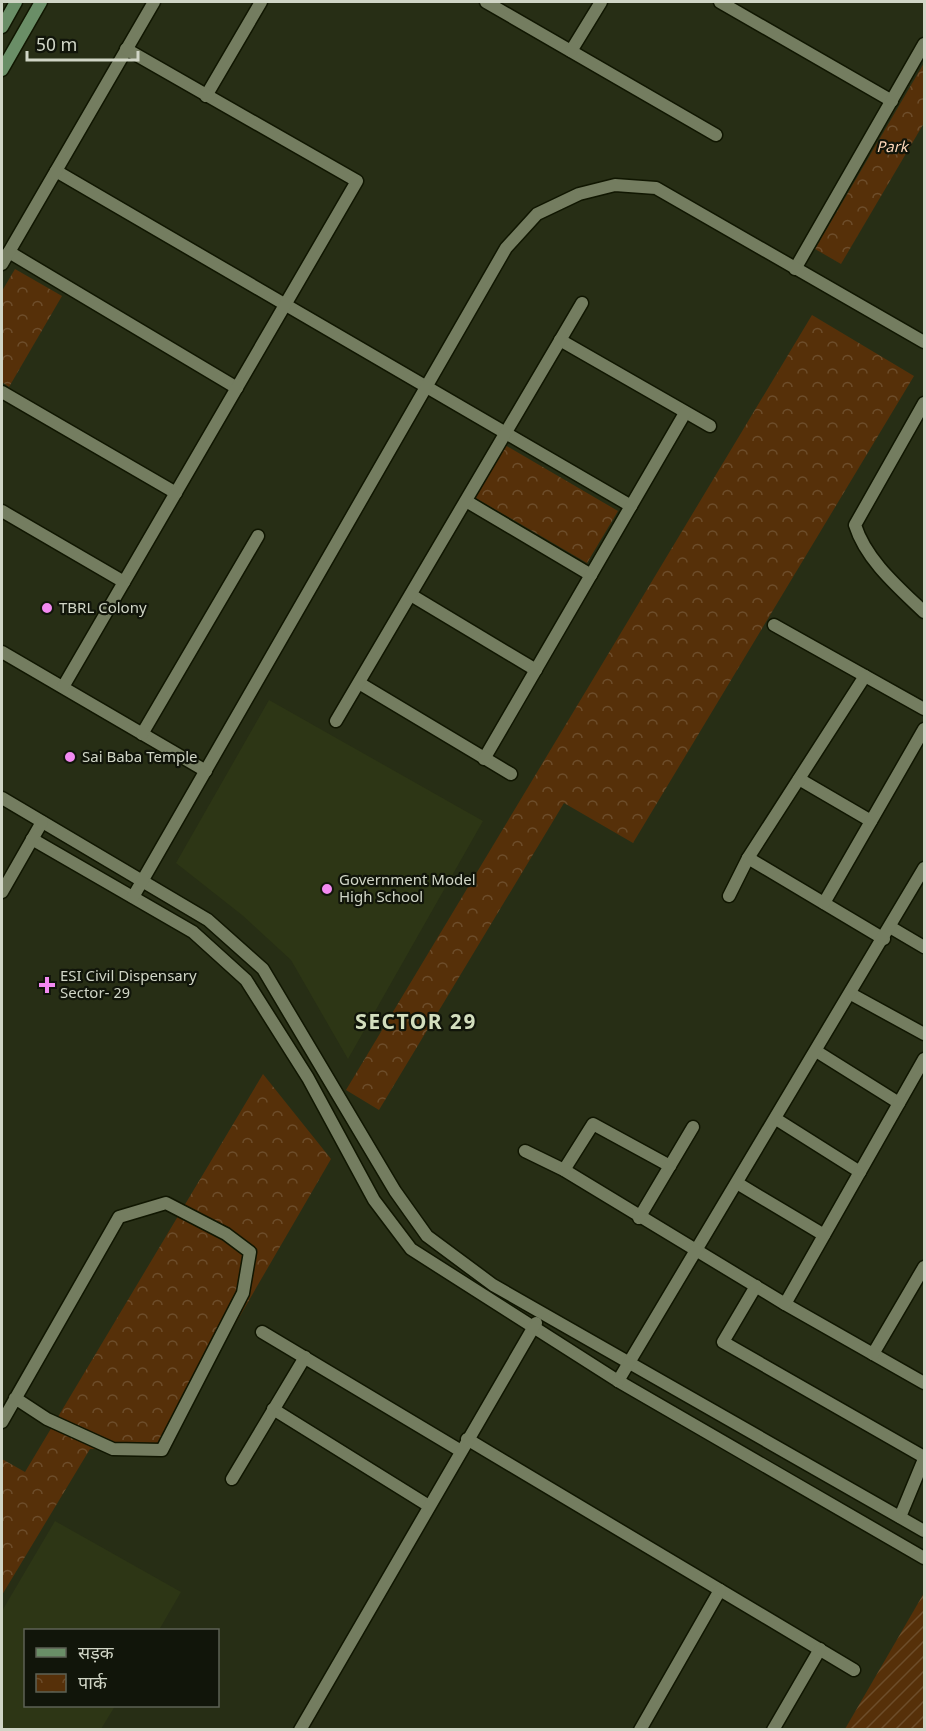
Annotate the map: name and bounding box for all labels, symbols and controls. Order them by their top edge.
scale bar [27,24,138,62]
text: 50 m [36,35,77,58]
park label: Park [876,139,910,158]
place label: TBRL Colony [59,600,147,619]
marker: TBRL Colony [40,601,54,615]
place label: Sai Baba Temple [82,749,197,768]
marker: Sai Baba Temple [63,750,77,764]
place label: Government Model High School [339,872,476,908]
marker: Government Model High School [320,882,334,896]
place label: ESI Civil Dispensary Sector- 29 [60,968,197,1004]
marker: ESI Civil Dispensary Sector- 29 [38,976,56,994]
district label: SECTOR 29 [355,1010,477,1038]
legend [24,1629,219,1707]
text: सड़क [78,1643,115,1666]
text: पार्क [78,1672,108,1696]

